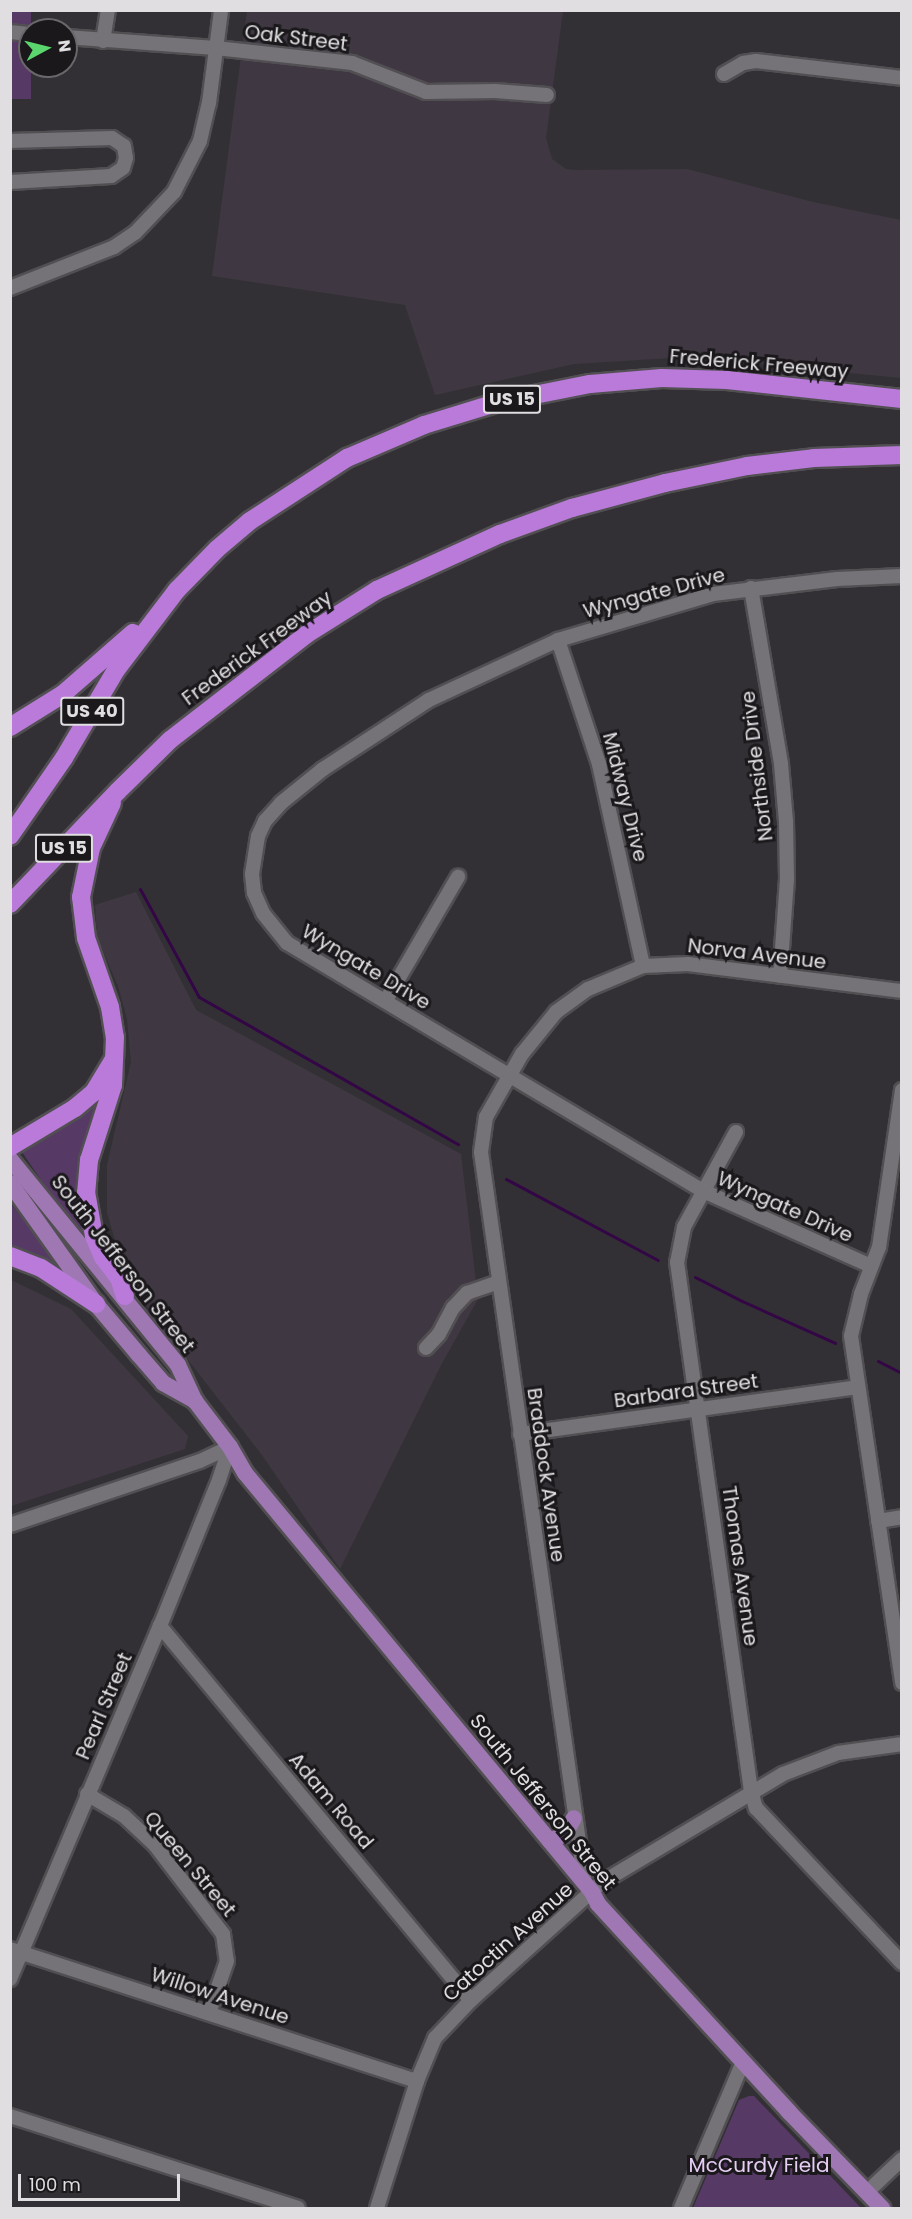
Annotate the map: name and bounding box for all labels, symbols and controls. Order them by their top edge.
north arrow [18,18,78,78]
street label: Oak Street [243,20,349,56]
text: N [52,39,77,53]
street label: Frederick Freeway [669,344,849,384]
road number: US 15 [482,384,542,414]
street label: Wyngate Drive [580,563,728,623]
street label: Frederick Freeway [177,586,337,710]
street label: Northside Drive [736,690,778,842]
road number: US 40 [59,696,125,726]
street label: Midway Drive [597,730,653,864]
road number: US 15 [34,833,94,863]
street label: Wyngate Drive [297,919,435,1015]
street label: Norva Avenue [686,934,828,974]
street label: Wyngate Drive [714,1166,856,1248]
street label: South Jefferson Street [46,1170,200,1358]
street label: Barbara Street [612,1369,760,1413]
street label: Braddock Avenue [522,1386,570,1564]
street label: Thomas Avenue [717,1484,763,1648]
street label: Pearl Street [71,1649,137,1763]
street label: South Jefferson Street [465,1709,621,1895]
street label: Adam Road [284,1748,378,1854]
street label: Queen Street [139,1806,241,1922]
street label: Catoctin Avenue [438,1877,578,2007]
street label: Willow Avenue [148,1962,292,2030]
park label: McCurdy Field [688,2153,830,2177]
scale bar [21,2162,183,2200]
text: 100 m [29,2172,81,2197]

